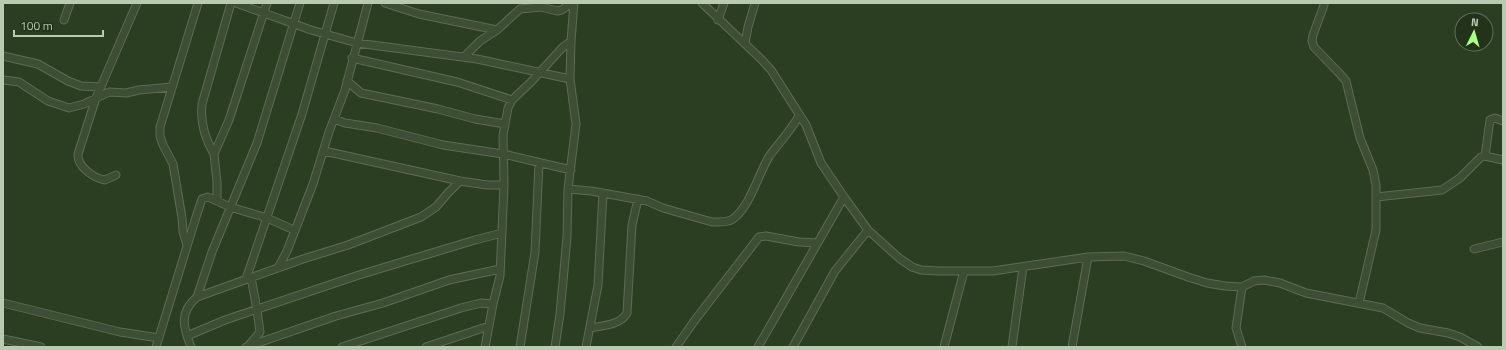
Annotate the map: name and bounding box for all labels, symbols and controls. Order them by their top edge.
scale bar [14,12,103,38]
north arrow [1454,12,1494,52]
text: N [1470,14,1479,30]
text: 100 m [20,16,53,35]

